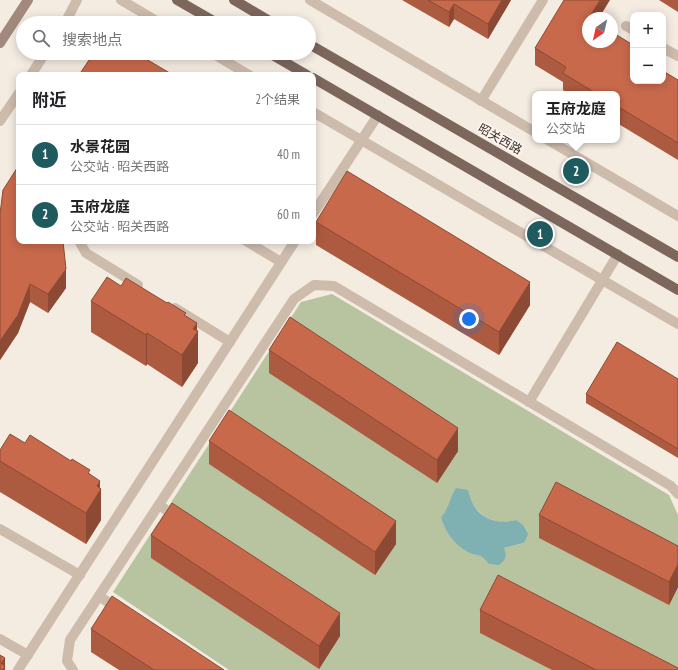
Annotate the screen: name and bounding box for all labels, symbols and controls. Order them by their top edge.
north arrow [582,12,618,48]
map controls [630,12,666,84]
button: + [630,12,666,48]
search box [16,16,316,60]
icon: search [30,27,52,49]
text: 搜索地点 [62,30,122,49]
button: − [630,48,666,84]
text: 附近 [32,89,66,111]
text: 2个结果 [255,91,300,108]
popup [532,91,620,143]
text: 玉府龙庭 [546,99,606,118]
street label: 昭关西路 [476,120,525,157]
text: 公交站 [546,120,585,137]
text: 水景花园 [70,137,130,156]
text: 1 [42,146,48,163]
text: 40 m [277,146,300,163]
pin: 2 [563,156,589,186]
text: 公交站 · 昭关西路 [70,158,169,175]
text: 玉府龙庭 [70,197,130,216]
text: 2 [42,206,48,223]
text: 60 m [277,206,300,223]
text: 公交站 · 昭关西路 [70,218,169,235]
pin: 1 [527,219,553,249]
your location [459,309,479,329]

